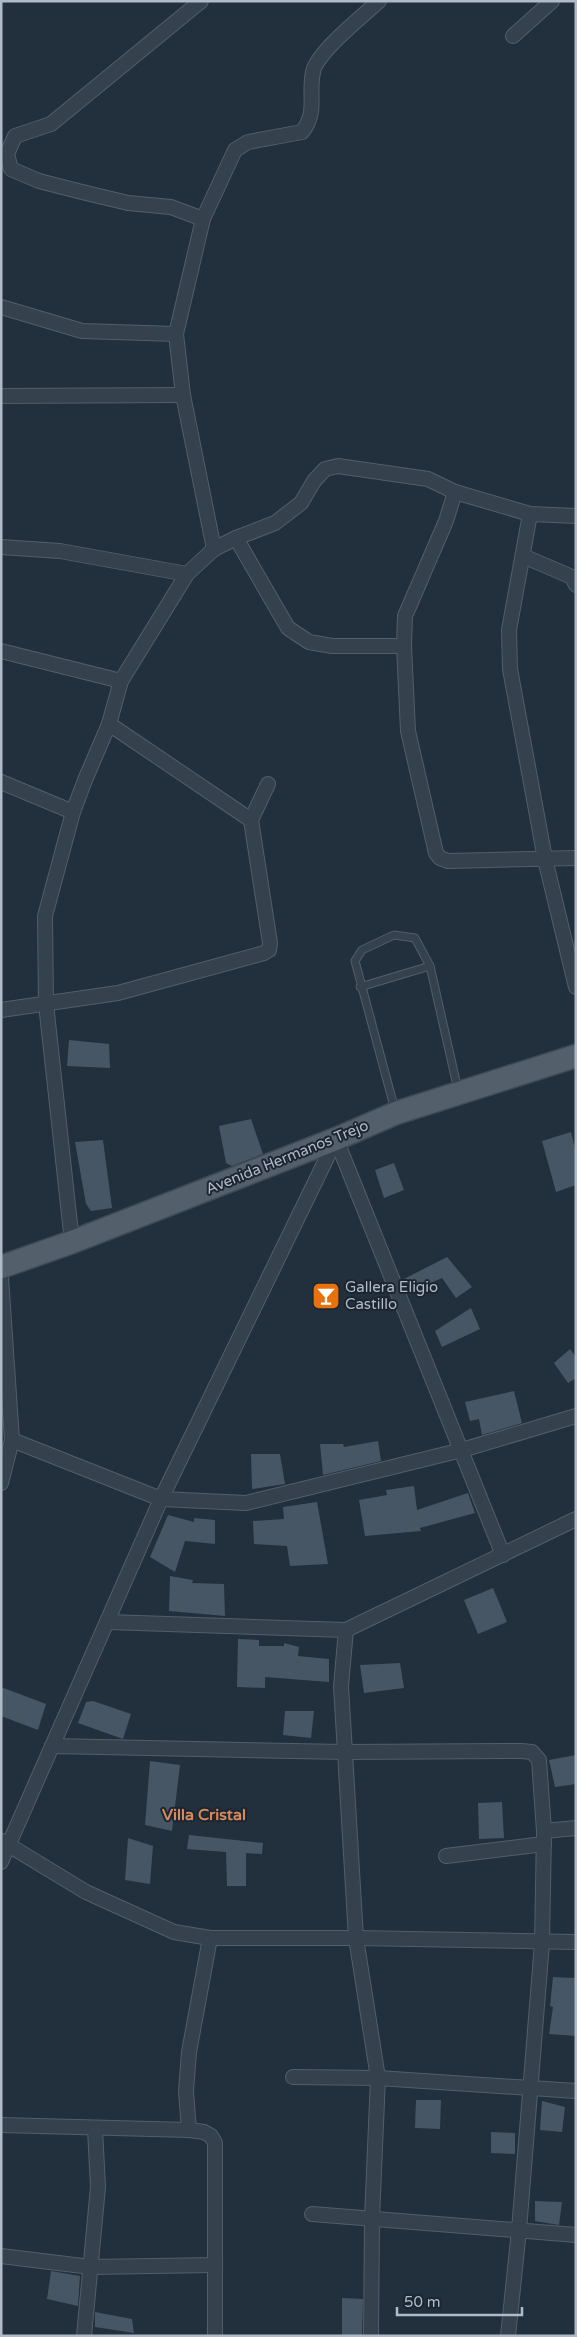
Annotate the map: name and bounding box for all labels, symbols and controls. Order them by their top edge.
street label: Avenida Hermanos Trejo [203,1116,371,1198]
place label: Gallera Eligio Castillo [345,1278,438,1313]
bar icon: Gallera Eligio Castillo [311,1281,341,1311]
district label: Villa Cristal [162,1805,246,1825]
scale bar [397,2284,522,2316]
text: 50 m [404,2293,441,2311]

